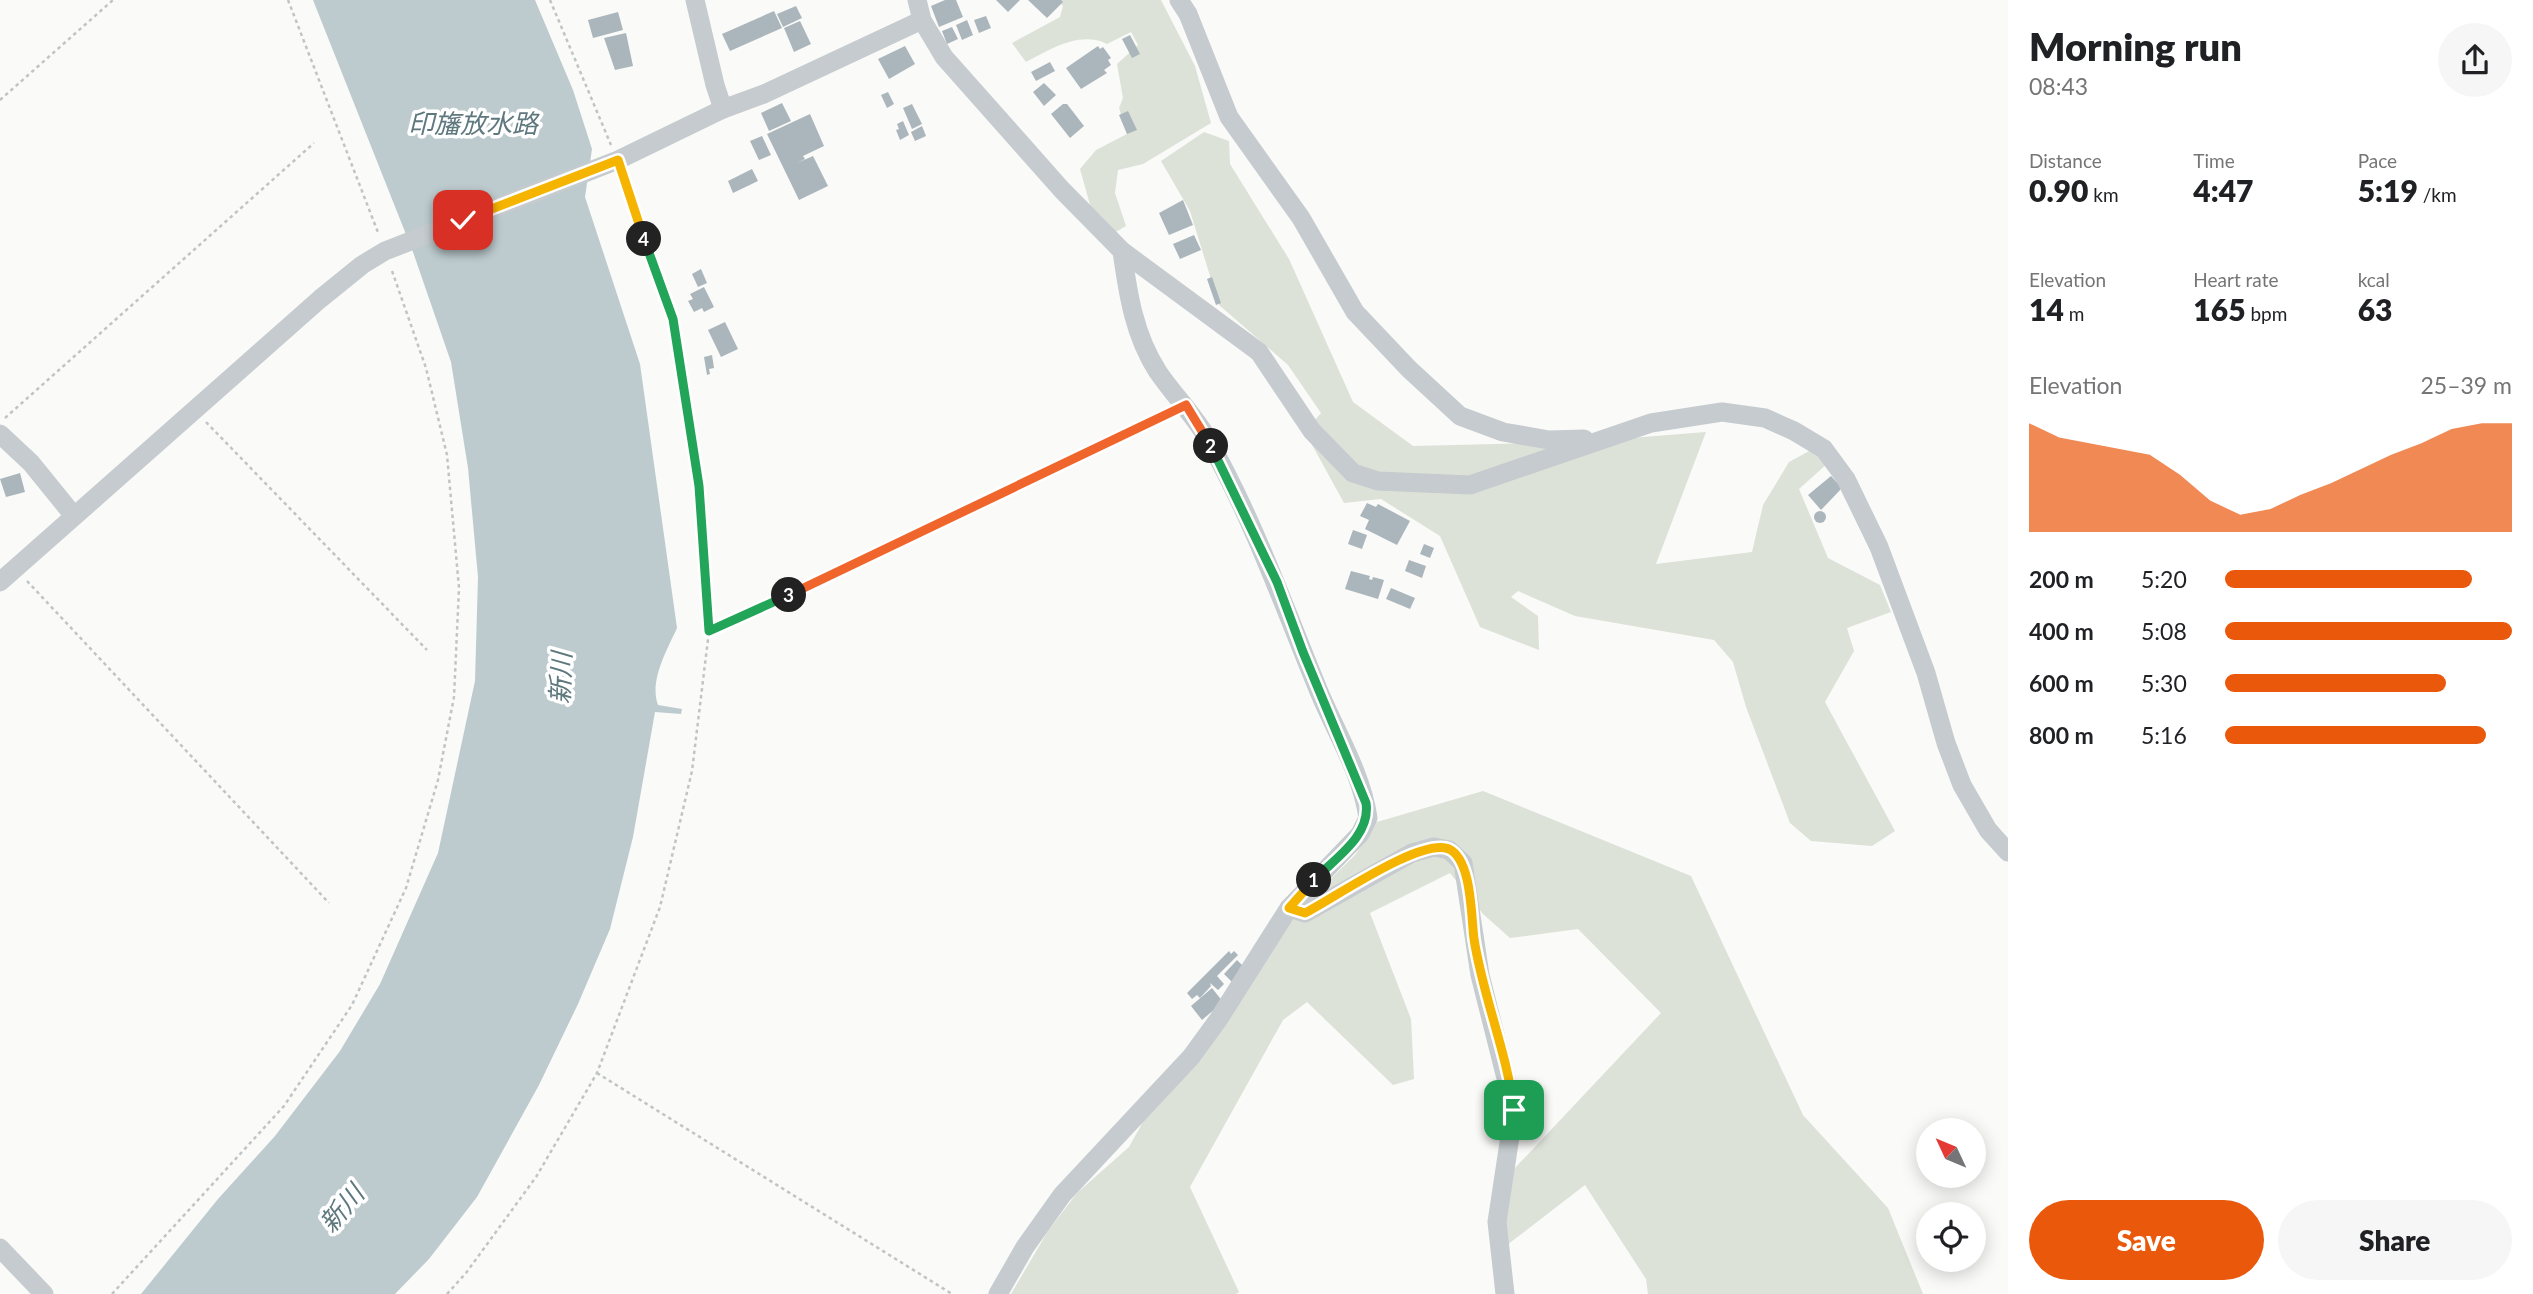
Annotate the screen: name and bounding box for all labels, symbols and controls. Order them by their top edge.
text: Morning run [2029,23,2242,69]
button: share [2438,23,2512,97]
text: 08:43 [2029,72,2088,100]
water label: 印旛放水路 [408,107,540,139]
text: Distance [2029,149,2102,172]
text: Time [2193,149,2235,172]
text: Pace [2358,149,2397,172]
text: 0.90 [2029,172,2088,208]
text: 4:47 [2193,172,2253,208]
text: 5:19 [2358,172,2418,208]
text: km [2088,183,2119,206]
text: /km [2418,183,2457,206]
pin [433,190,493,250]
icon: check [444,201,482,239]
pin: 4 [626,222,662,256]
text: 4 [638,227,649,250]
text: Elevation [2029,268,2106,291]
text: Heart rate [2193,268,2279,291]
text: kcal [2358,268,2390,291]
text: 14 [2029,291,2064,327]
text: 165 [2193,291,2246,327]
text: 63 [2358,291,2392,327]
text: m [2064,302,2084,325]
text: bpm [2246,302,2287,325]
text: Elevation [2029,371,2122,399]
text: 25–39 m [2420,371,2512,399]
pin: 2 [1194,428,1228,464]
text: 2 [1205,434,1216,457]
text: 200 m [2029,565,2094,593]
text: 5:20 [2141,565,2187,593]
pin: 3 [772,578,806,612]
text: 3 [783,583,794,606]
text: 400 m [2029,617,2094,645]
text: 5:08 [2141,617,2187,645]
water label: 新川 [543,648,577,705]
text: 600 m [2029,669,2094,697]
text: 5:30 [2141,669,2187,697]
text: 800 m [2029,721,2094,749]
text: 5:16 [2141,721,2187,749]
pin: 1 [1296,862,1332,898]
text: 1 [1308,868,1319,891]
pin [1484,1080,1544,1140]
icon: arrive [1495,1091,1533,1129]
north arrow [1916,1118,1986,1188]
map controls [1916,1118,1986,1272]
water label: 新川 [312,1176,372,1238]
button: Save [2029,1200,2264,1280]
button: Share [2278,1200,2512,1280]
button: locate [1916,1202,1986,1272]

